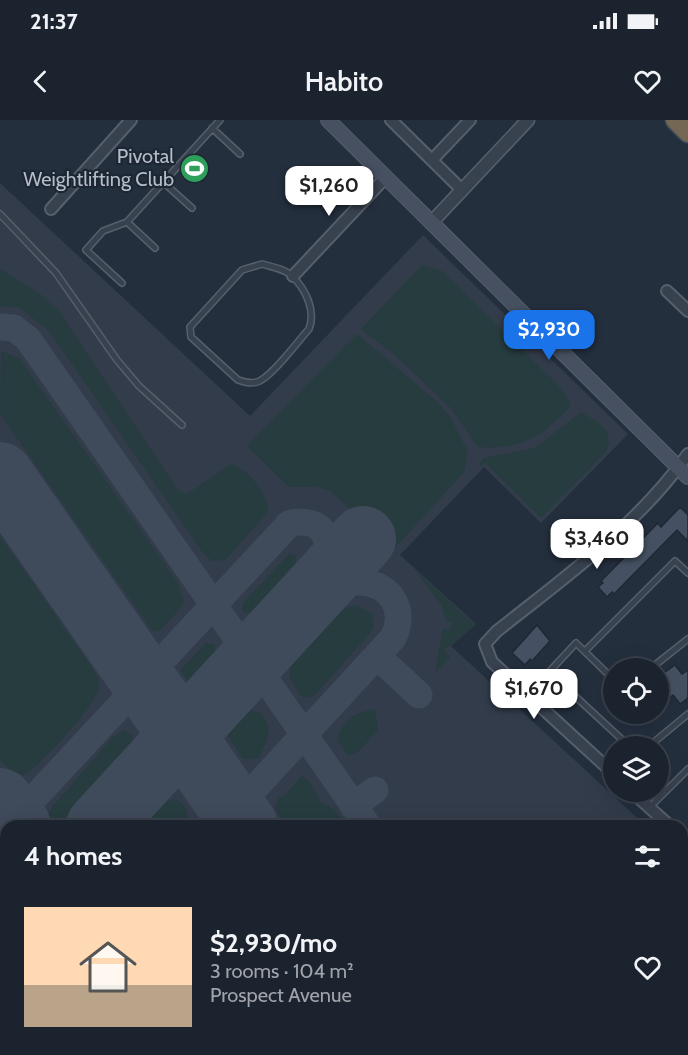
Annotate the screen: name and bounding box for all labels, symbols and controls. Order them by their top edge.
text: 21:37 [30,8,78,35]
icon: back [24,65,57,98]
text: Habito [305,65,383,98]
icon: heart [631,65,664,98]
place label: Pivotal Weightlifting Club [23,144,174,191]
sports icon: Pivotal Weightlifting Club [179,152,211,184]
pin: $1,260 [280,166,378,217]
text: $1,260 [299,173,359,197]
pin: $2,930 [500,310,598,361]
text: $2,930 [518,317,580,341]
pin: $3,460 [548,519,646,570]
text: $3,460 [565,526,629,550]
map controls [603,658,669,802]
button: locate [603,658,669,724]
pin: $1,670 [485,669,583,720]
text: $1,670 [505,676,564,700]
button: layers [603,736,669,802]
text: 4 homes [24,840,122,872]
icon: filters [631,840,664,873]
text: $2,930/mo [210,927,337,959]
icon: home [72,931,144,1003]
icon: heart [631,951,664,984]
text: 3 rooms · 104 m² [210,959,354,983]
text: Prospect Avenue [210,983,352,1007]

